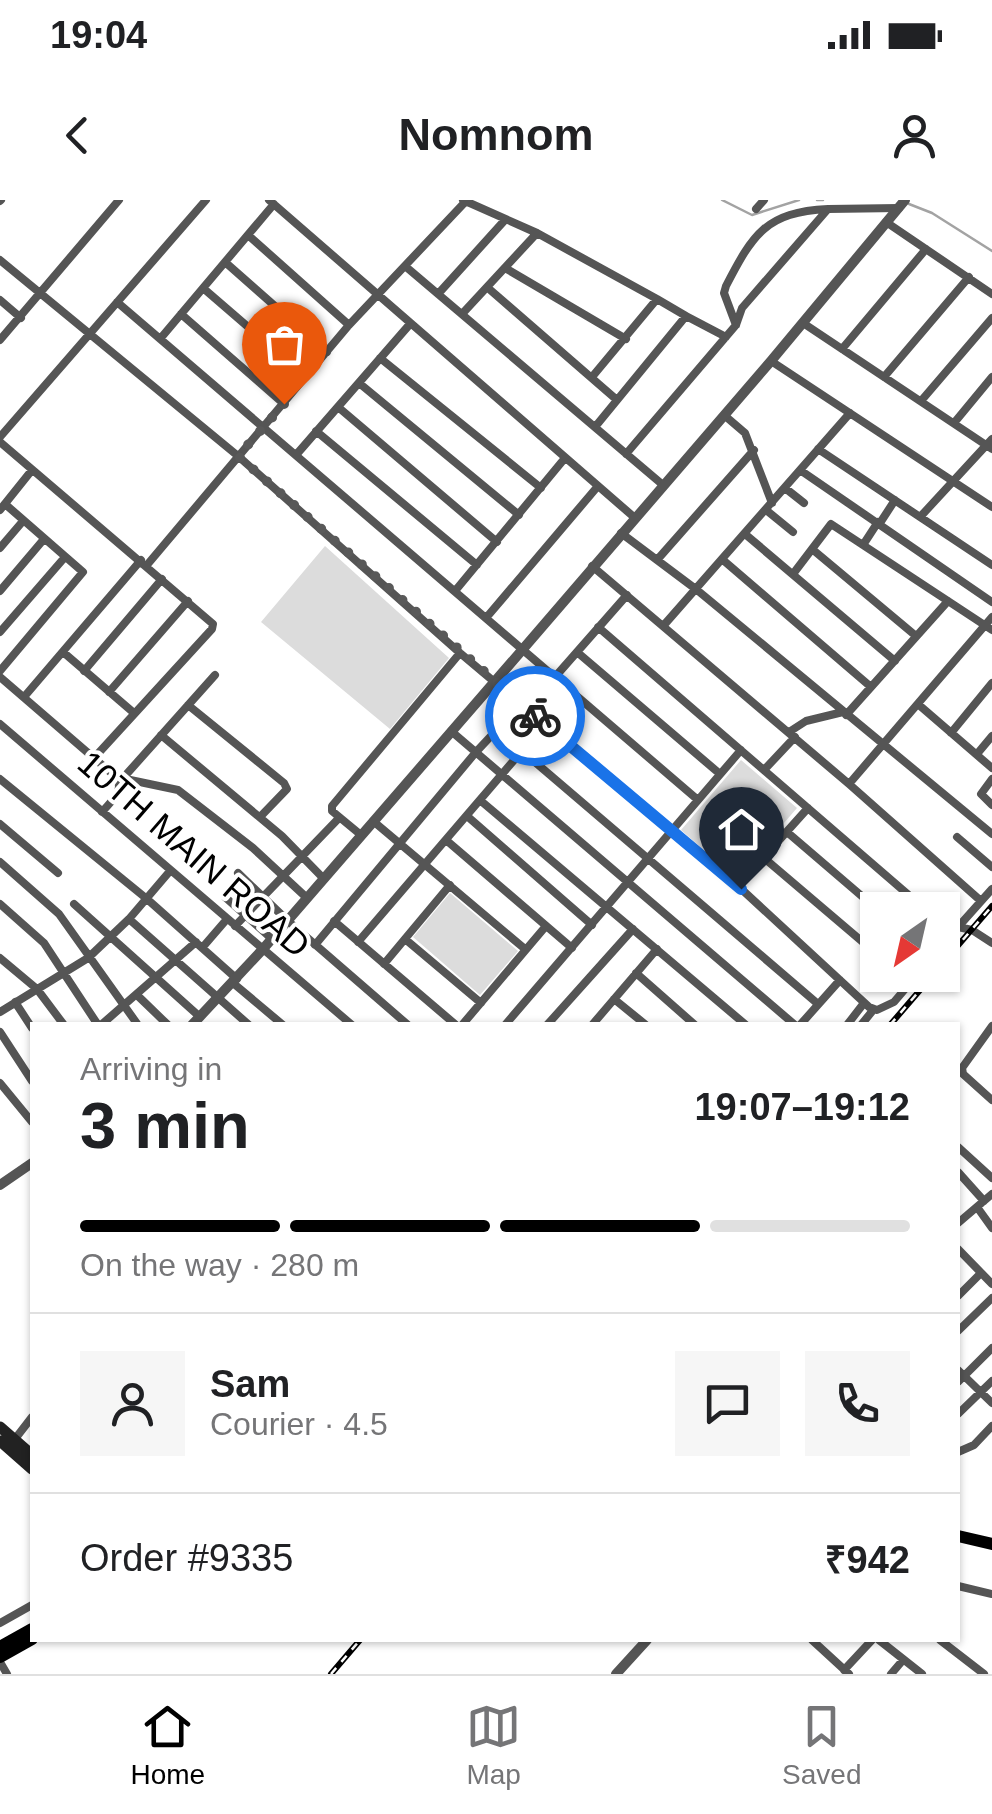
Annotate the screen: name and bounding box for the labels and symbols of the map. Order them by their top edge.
pin [242,302,327,405]
courier [485,666,585,766]
street label: 10TH MAIN ROAD [71,743,318,965]
pin [699,787,784,890]
north arrow [860,892,960,992]

